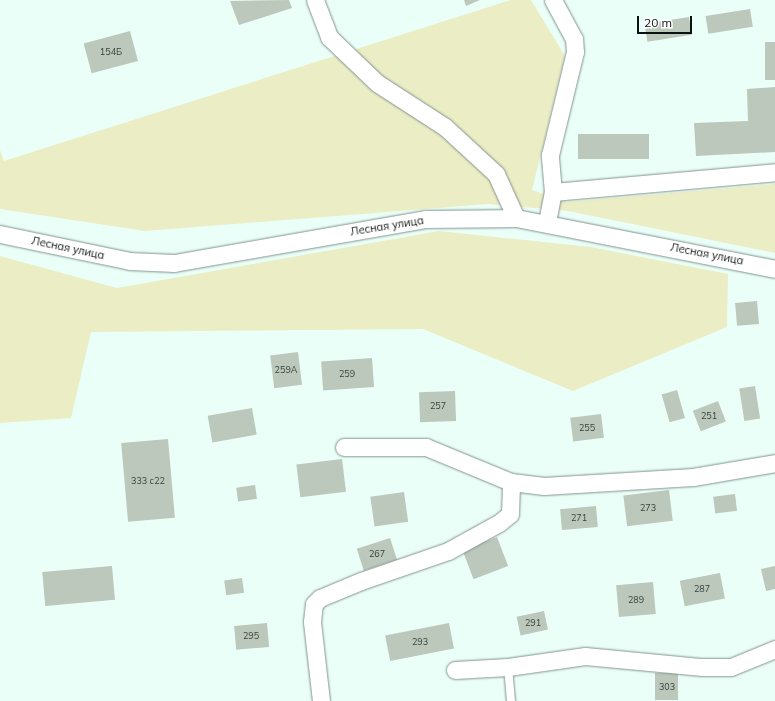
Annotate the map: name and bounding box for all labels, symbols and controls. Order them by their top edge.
scale bar [639,8,694,34]
text: 20 m [644,15,672,30]
house number: 154Б [100,47,122,57]
street label: Лесная улица [349,214,425,238]
street label: Лесная улица [30,234,106,262]
street label: Лесная улица [669,240,745,268]
house number: 259А [275,365,297,375]
house number: 259 [339,369,355,379]
house number: 257 [430,401,446,411]
house number: 251 [701,411,717,421]
house number: 255 [579,423,595,433]
house number: 333 с22 [131,476,165,486]
house number: 273 [640,503,656,513]
house number: 271 [571,513,587,523]
house number: 267 [369,549,385,559]
house number: 287 [694,584,710,594]
house number: 289 [628,595,644,605]
house number: 291 [525,618,541,628]
house number: 295 [243,631,259,641]
house number: 293 [412,637,428,647]
house number: 303 [659,682,675,692]

